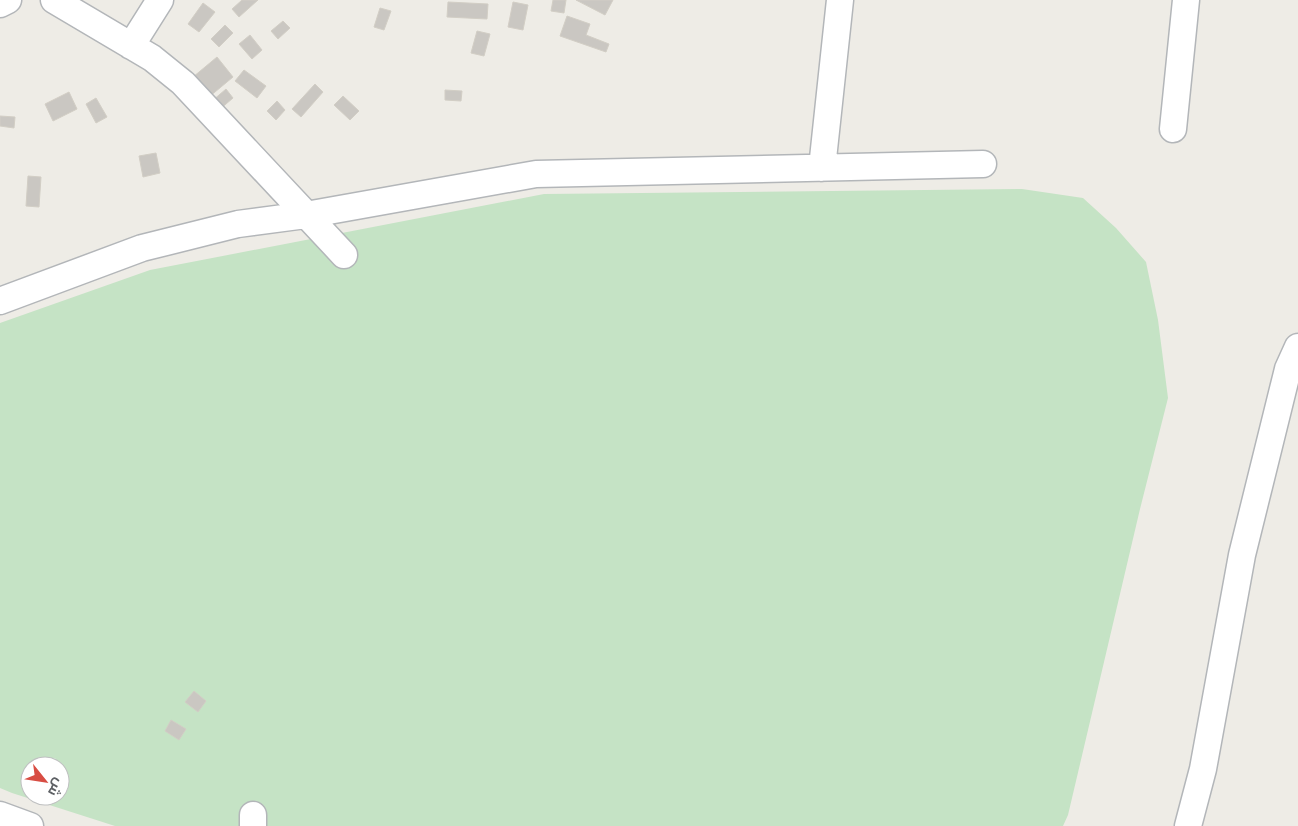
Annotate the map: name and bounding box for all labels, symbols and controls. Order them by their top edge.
north arrow [20,756,70,806]
text: ش [44,775,68,799]

